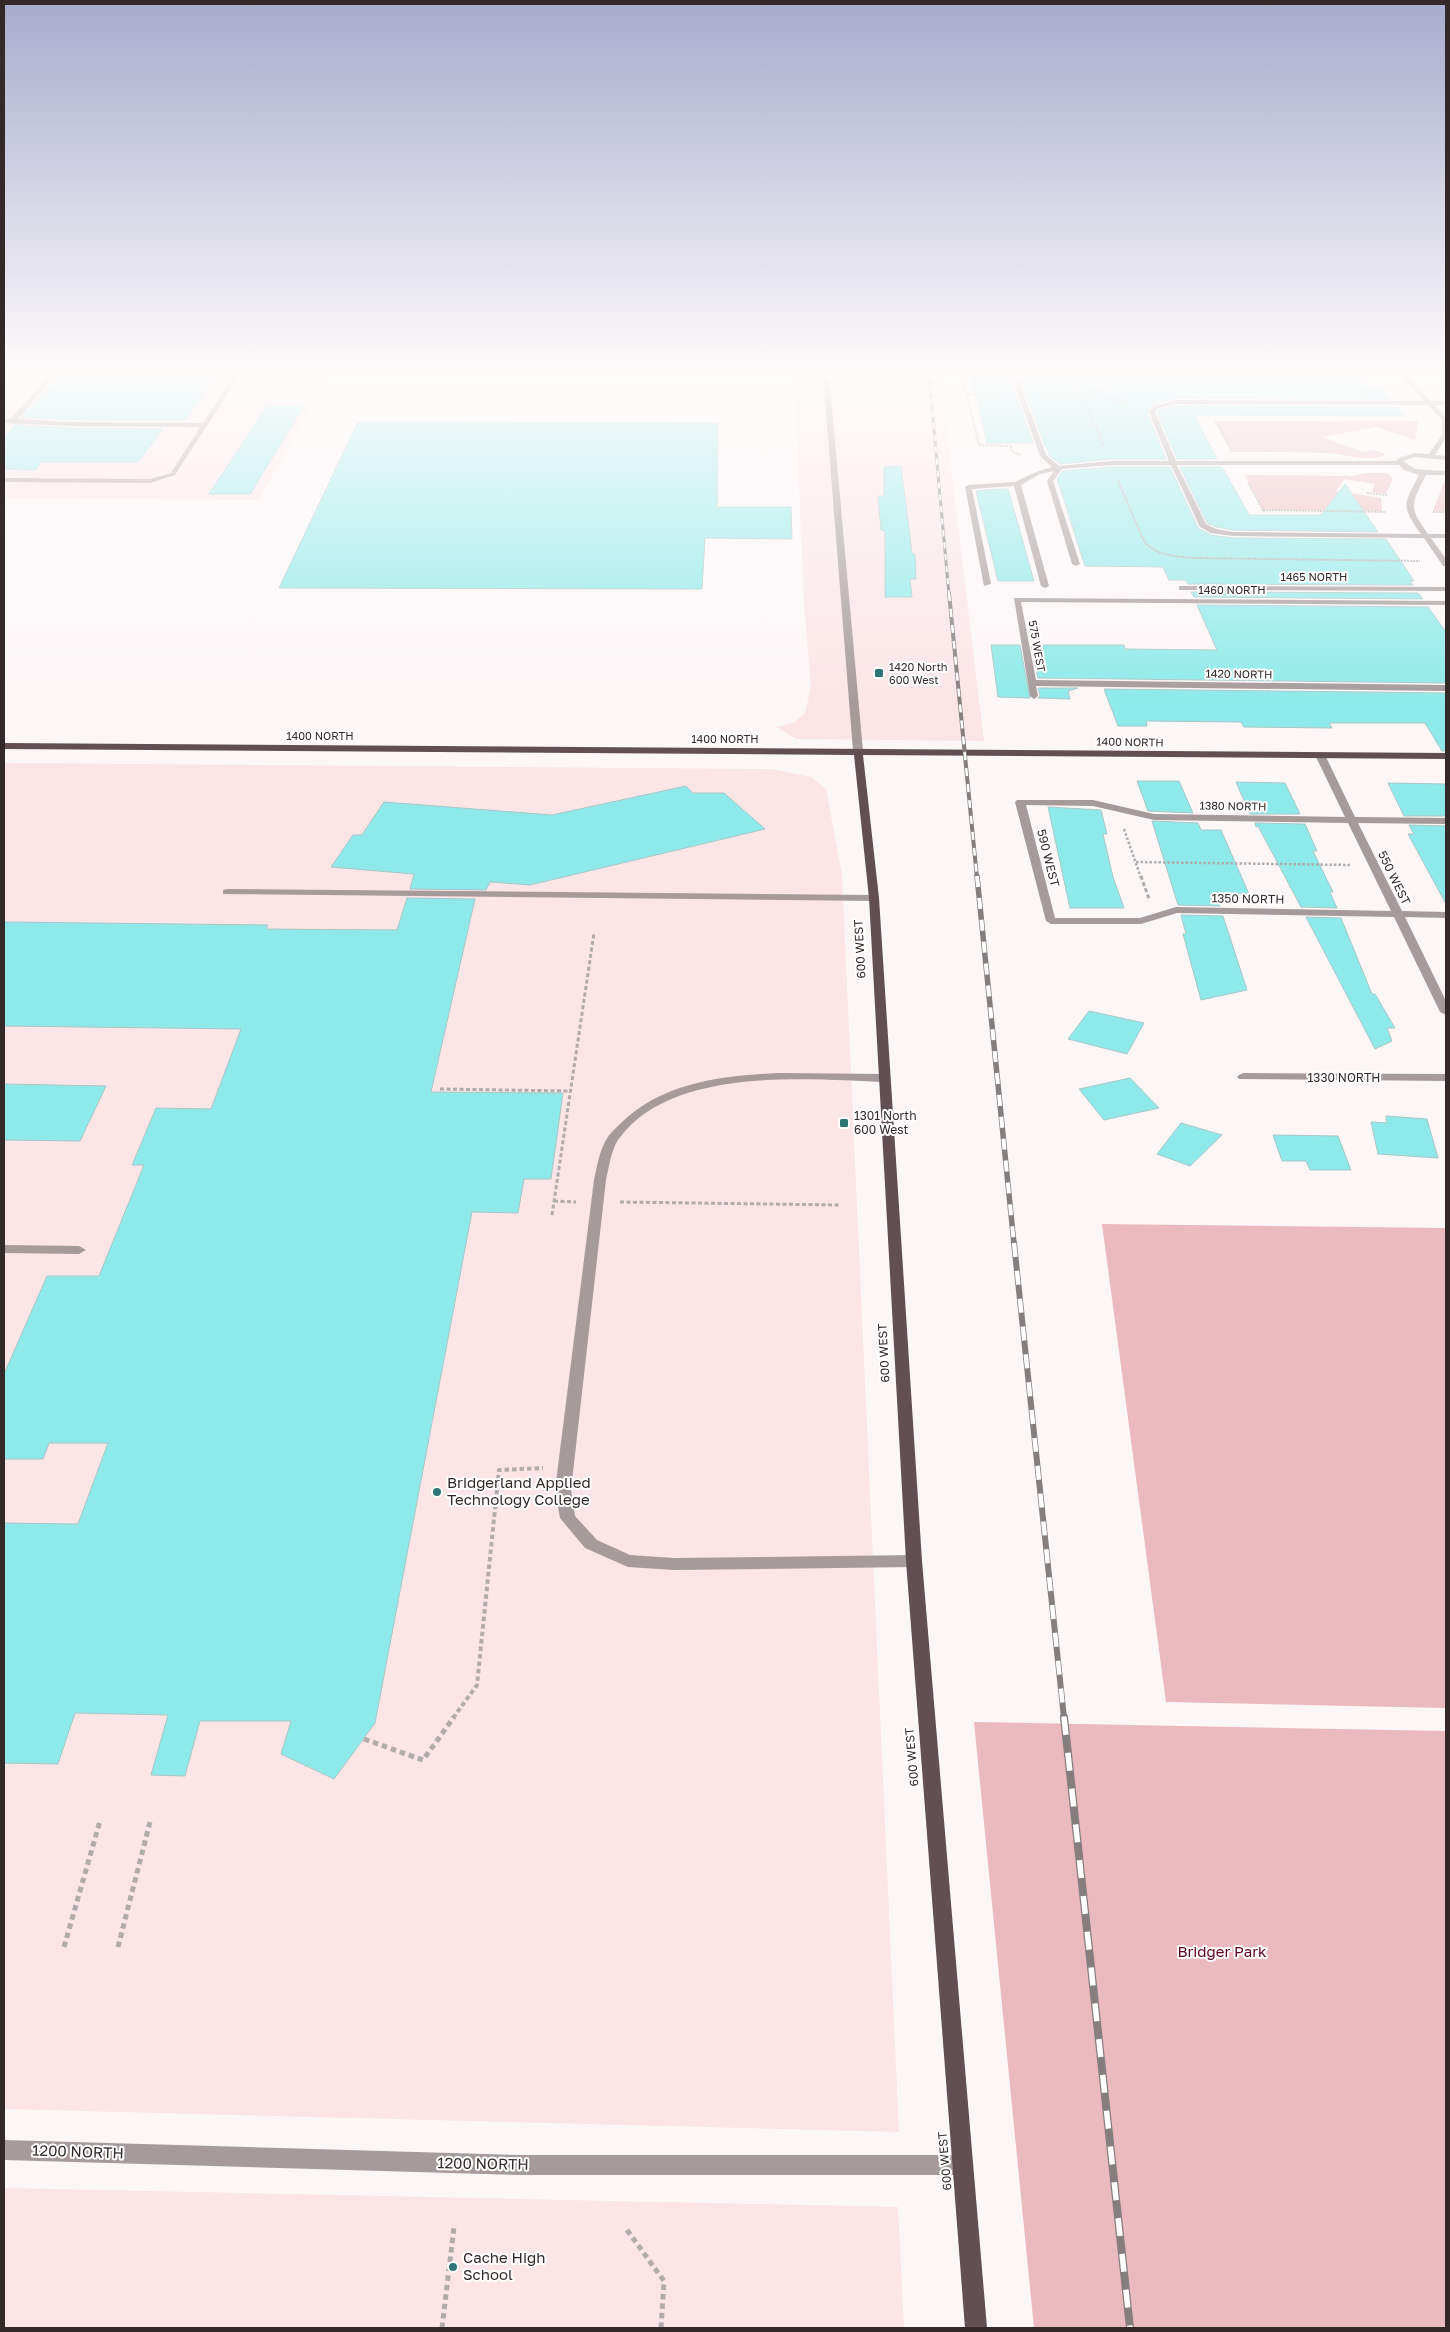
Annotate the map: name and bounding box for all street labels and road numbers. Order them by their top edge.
street label: 1465 NORTH [1281,570,1347,583]
street label: 1460 NORTH [1198,583,1266,596]
street label: 575 WEST [1027,619,1048,673]
street label: 1420 NORTH [1205,666,1273,681]
street label: 1400 NORTH [286,729,354,742]
street label: 1400 NORTH [691,732,759,745]
street label: 1400 NORTH [1096,734,1164,749]
street label: 1380 NORTH [1199,798,1267,813]
street label: 590 WEST [1034,828,1063,889]
street label: 550 WEST [1375,848,1414,908]
street label: 1350 NORTH [1211,890,1285,907]
street label: 600 WEST [850,919,869,979]
street label: 1330 NORTH [1308,1070,1380,1085]
street label: 600 WEST [874,1323,893,1383]
street label: 600 WEST [901,1726,922,1787]
street label: 600 WEST [934,2130,955,2191]
street label: 1200 NORTH [32,2140,124,2162]
street label: 1200 NORTH [437,2153,529,2173]

